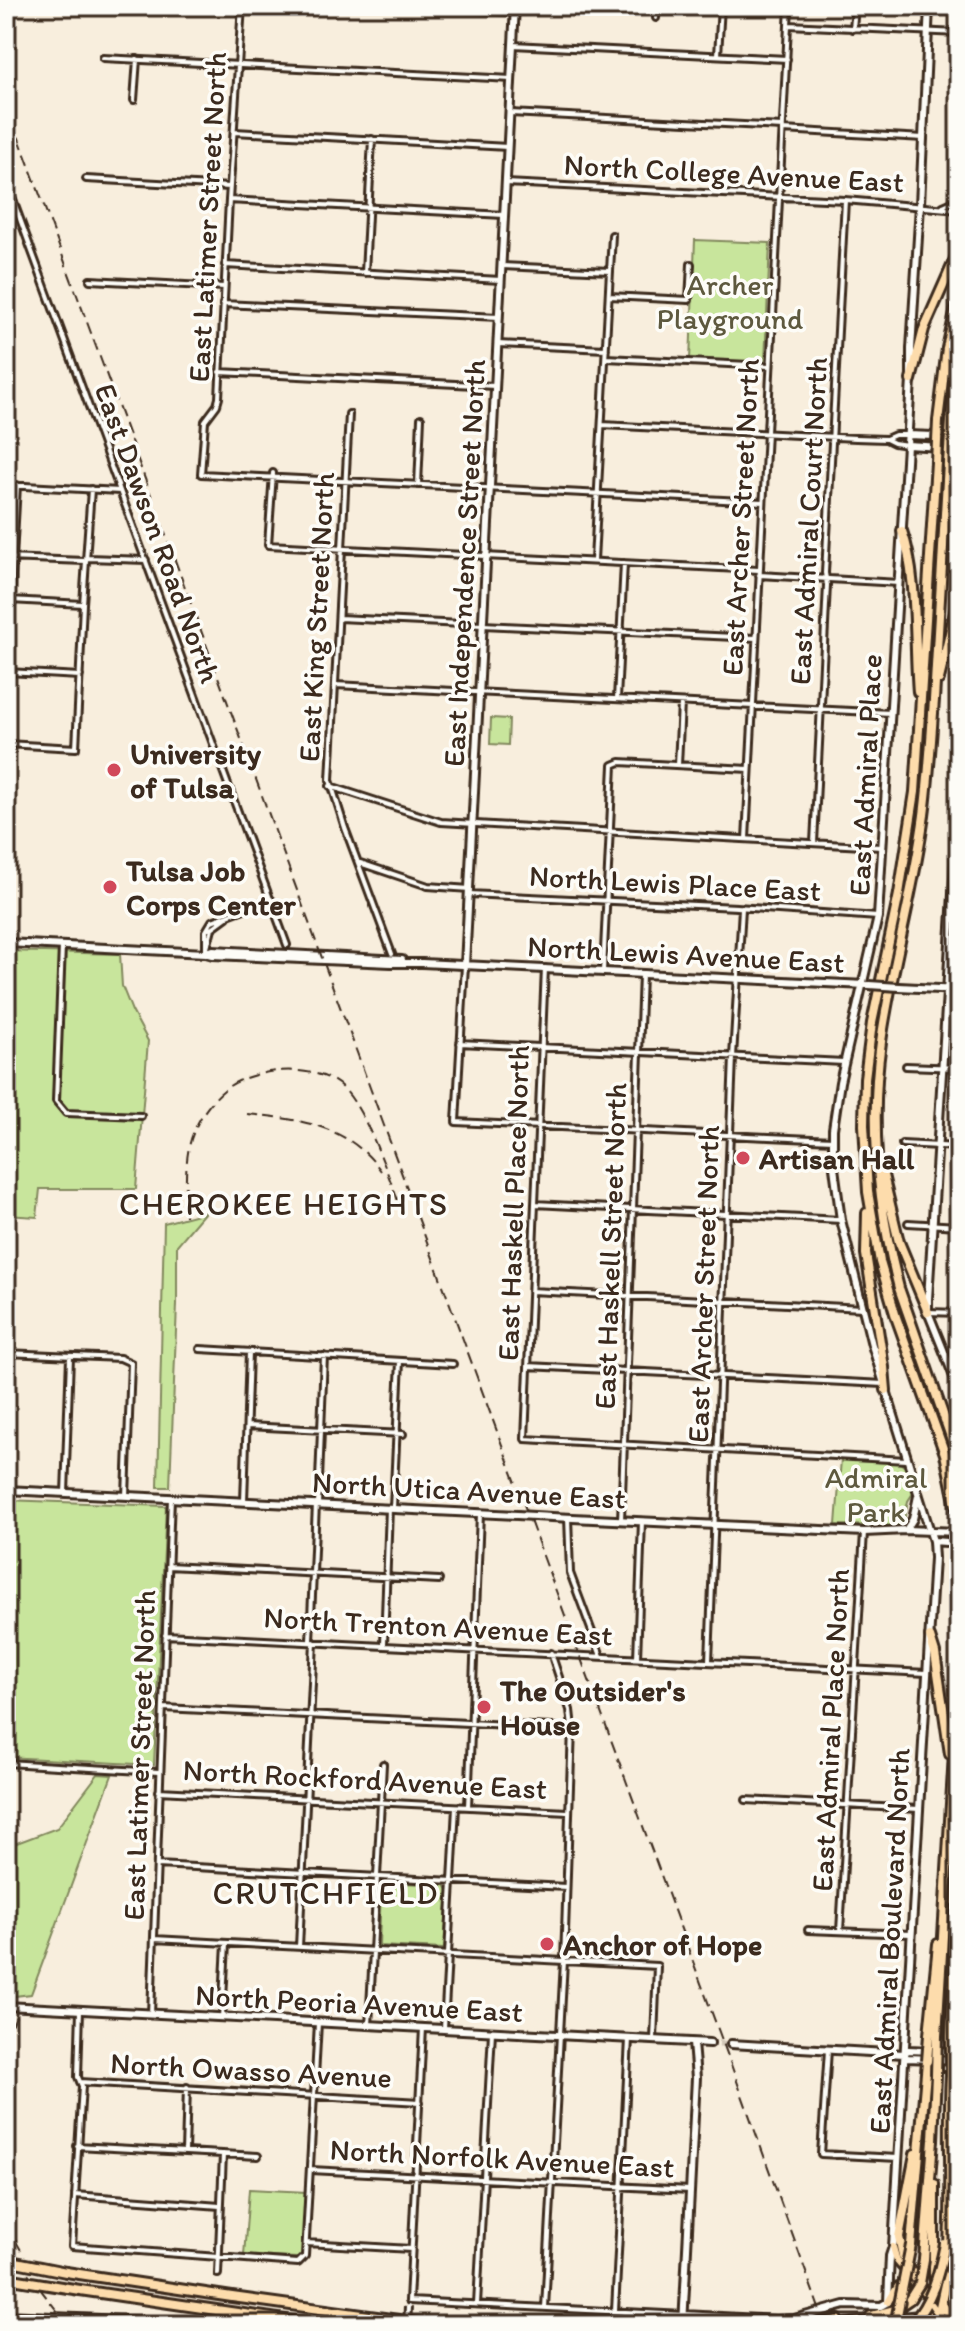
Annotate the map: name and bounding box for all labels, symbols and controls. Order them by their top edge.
street label: East Latimer Street North [180,51,234,383]
street label: North College Avenue East [563,146,905,200]
park label: Archer Playground [657,266,803,337]
street label: East Admiral Court North [781,356,835,686]
street label: East Archer Street North [713,357,767,677]
street label: East Independence Street North [435,358,493,768]
street label: East Dawson Road North [87,378,229,688]
street label: East King Street North [290,471,342,763]
street label: East Admiral Place [840,653,890,897]
place label: University of Tulsa [130,735,262,806]
marker: University of Tulsa [105,761,123,779]
place label: Tulsa Job Corps Center [125,852,297,923]
street label: North Lewis Place East [528,857,822,909]
marker: Tulsa Job Corps Center [101,878,119,896]
street label: North Lewis Avenue East [526,927,846,981]
street label: East Haskell Place North [489,1044,537,1362]
street label: East Haskell Street North [586,1082,634,1410]
street label: East Archer Street North [679,1124,727,1443]
place label: Artisan Hall [758,1140,915,1177]
marker: Artisan Hall [734,1149,752,1167]
district label: CHEROKEE HEIGHTS [119,1185,449,1223]
park label: Admiral Park [825,1459,928,1530]
street label: North Utica Avenue East [311,1463,627,1517]
street label: East Admiral Place North [803,1568,857,1892]
street label: East Latimer Street North [115,1589,163,1921]
street label: North Trenton Avenue East [262,1598,614,1654]
place label: The Outsider's House [499,1672,686,1743]
marker: The Outsider's House [475,1698,493,1716]
street label: East Admiral Boulevard North [860,1747,918,2135]
street label: North Rockford Avenue East [182,1751,548,1807]
district label: CRUTCHFIELD [213,1874,439,1912]
place label: Anchor of Hope [562,1926,762,1963]
marker: Anchor of Hope [538,1935,556,1953]
street label: North Peoria Avenue East [194,1976,524,2030]
street label: North Owasso Avenue [109,2044,393,2096]
street label: North Norfolk Avenue East [329,2130,675,2186]

